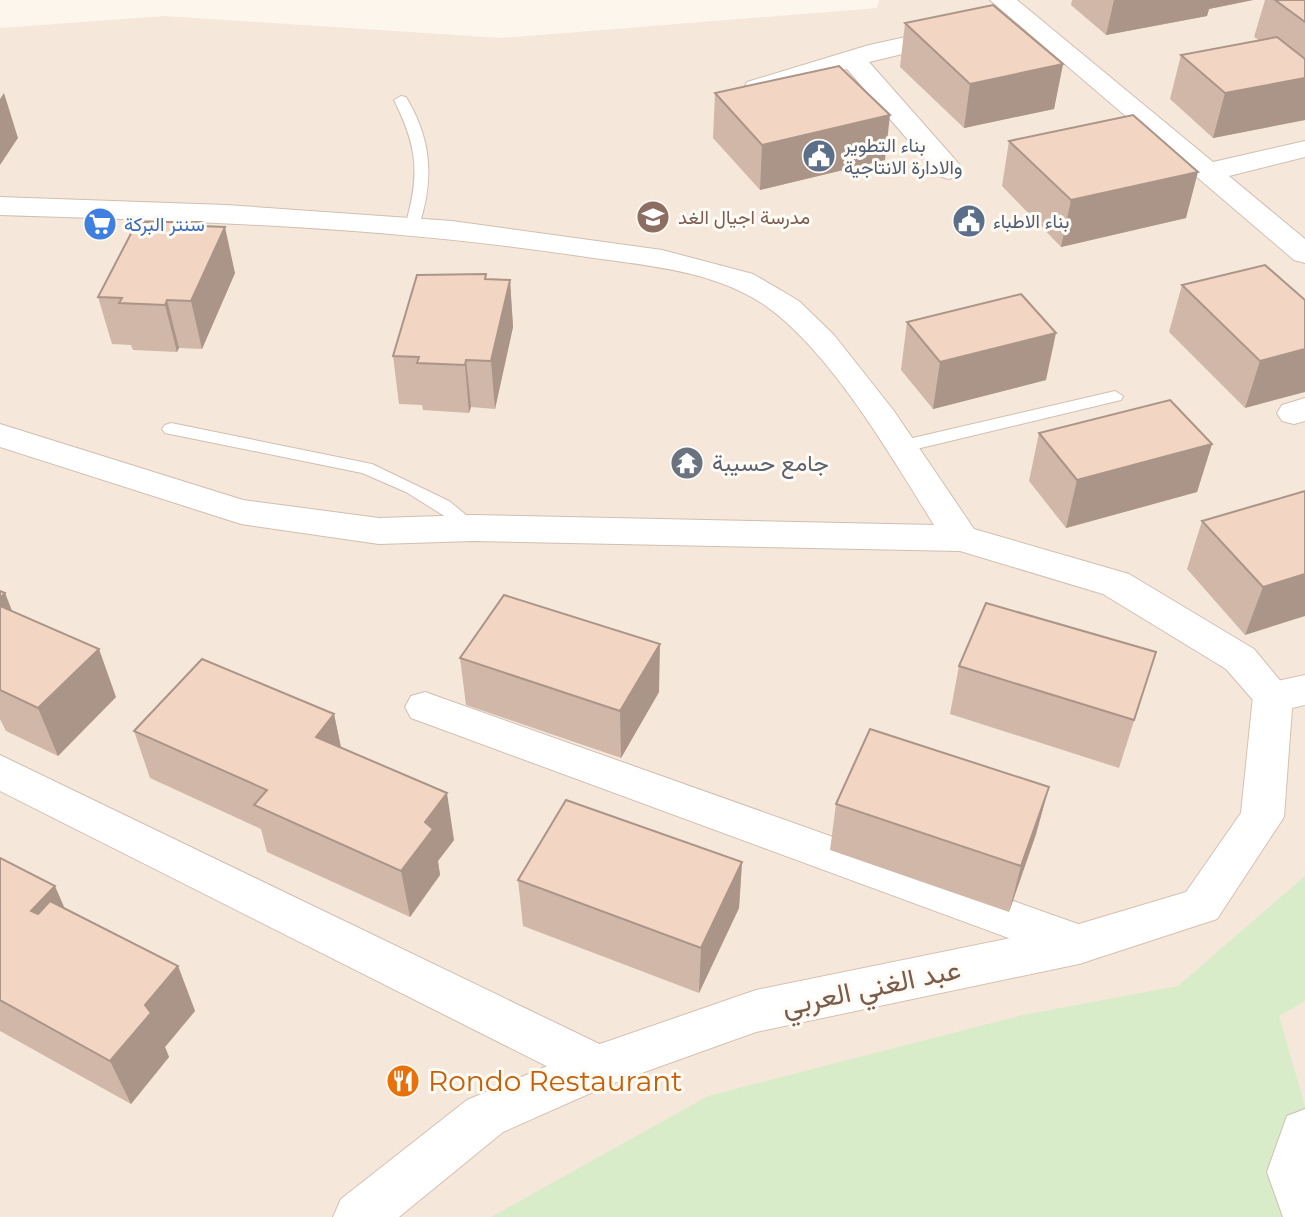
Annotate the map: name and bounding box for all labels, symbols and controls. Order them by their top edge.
place label: بناء التطوير والادارة الانتاجية [843,134,962,179]
public building icon: بناء التطوير والادارة الانتاجية [800,137,838,175]
school or university icon: مدرسة اجيال الغد [634,198,672,236]
public building icon: بناء الاطباء [950,202,988,240]
supermarket icon: سنتر البركة [81,205,119,243]
place label: مدرسة اجيال الغد [678,206,810,229]
place label: بناء الاطباء [993,210,1069,233]
place label: سنتر البركة [124,213,205,236]
temple icon: جامع حسيبة [668,444,706,482]
place label: جامع حسيبة [712,449,829,479]
street label: عبد الغني العربي [779,951,965,1028]
restaurant icon: Rondo Restaurant [384,1062,422,1100]
place label: Rondo Restaurant [428,1064,682,1098]

